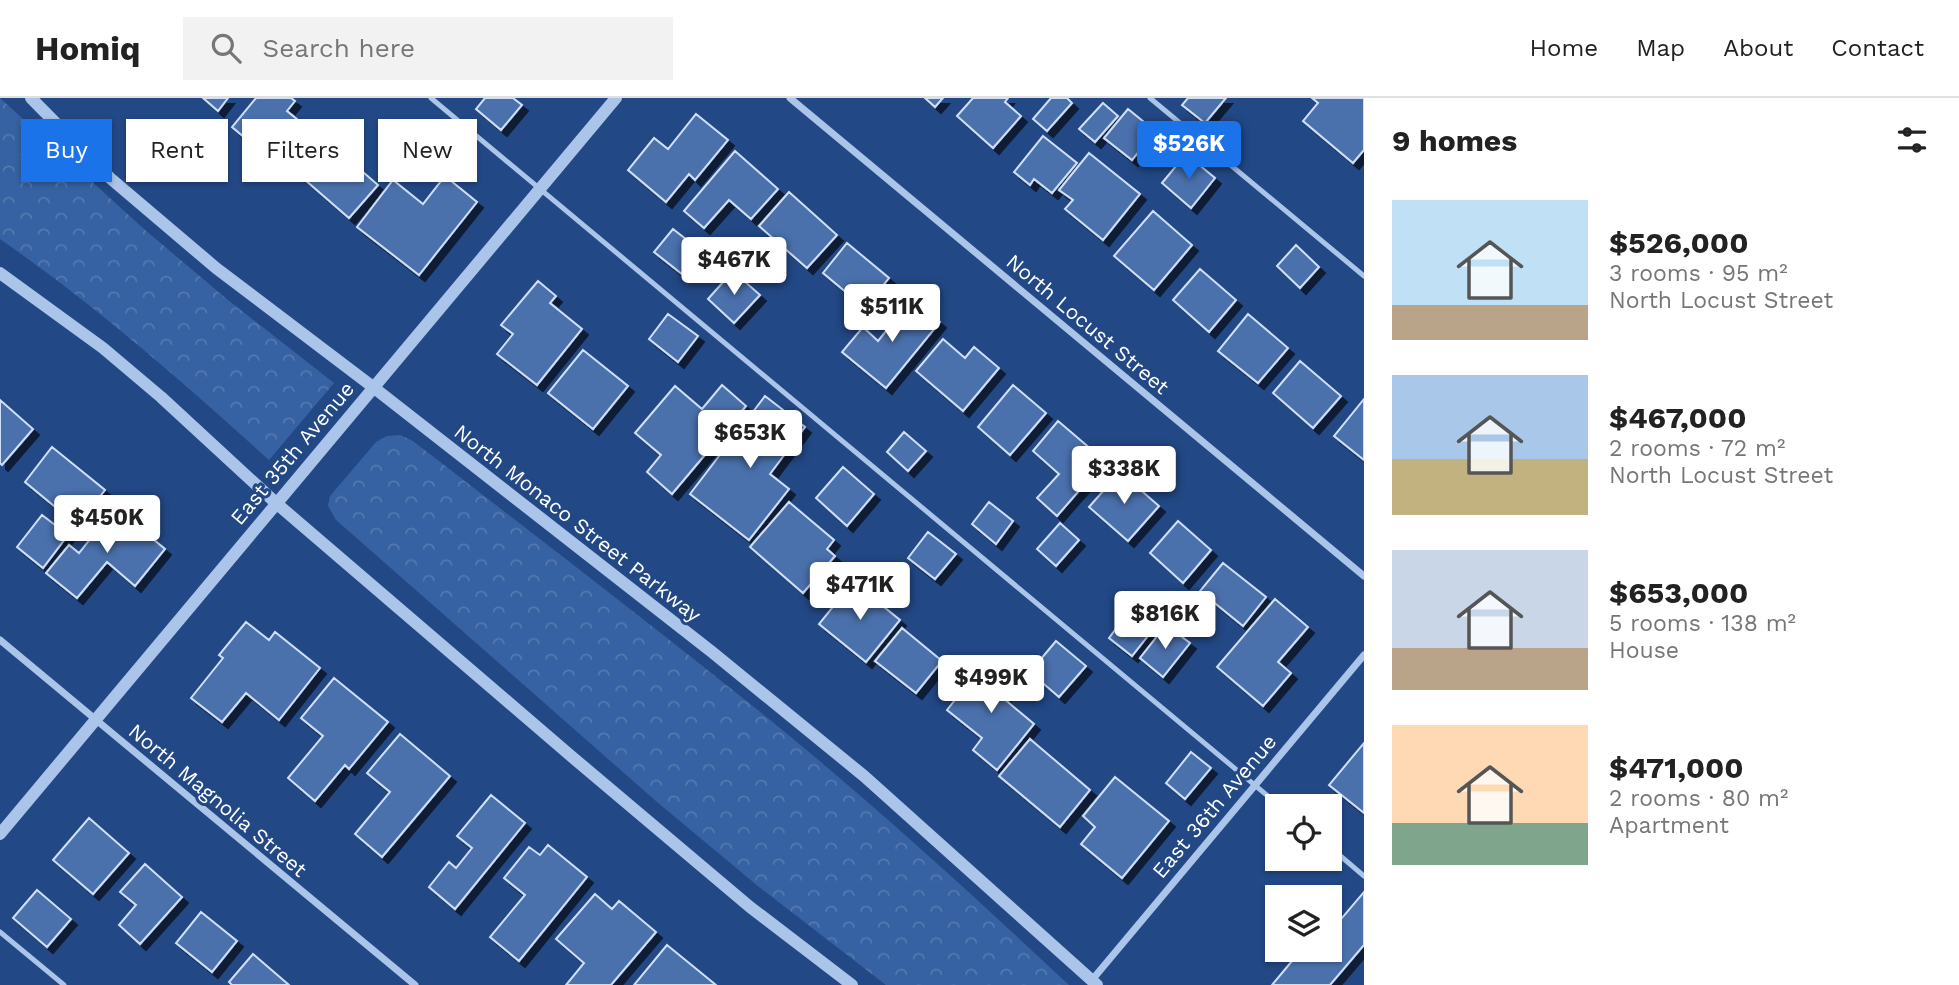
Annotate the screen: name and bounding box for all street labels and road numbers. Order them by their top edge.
street label: North Locust Street [1002,249,1175,399]
street label: East 35th Avenue [225,376,359,530]
street label: North Monaco Street Parkway [450,419,707,627]
street label: North Magnolia Street [124,718,312,882]
street label: East 36th Avenue [1147,729,1281,883]

